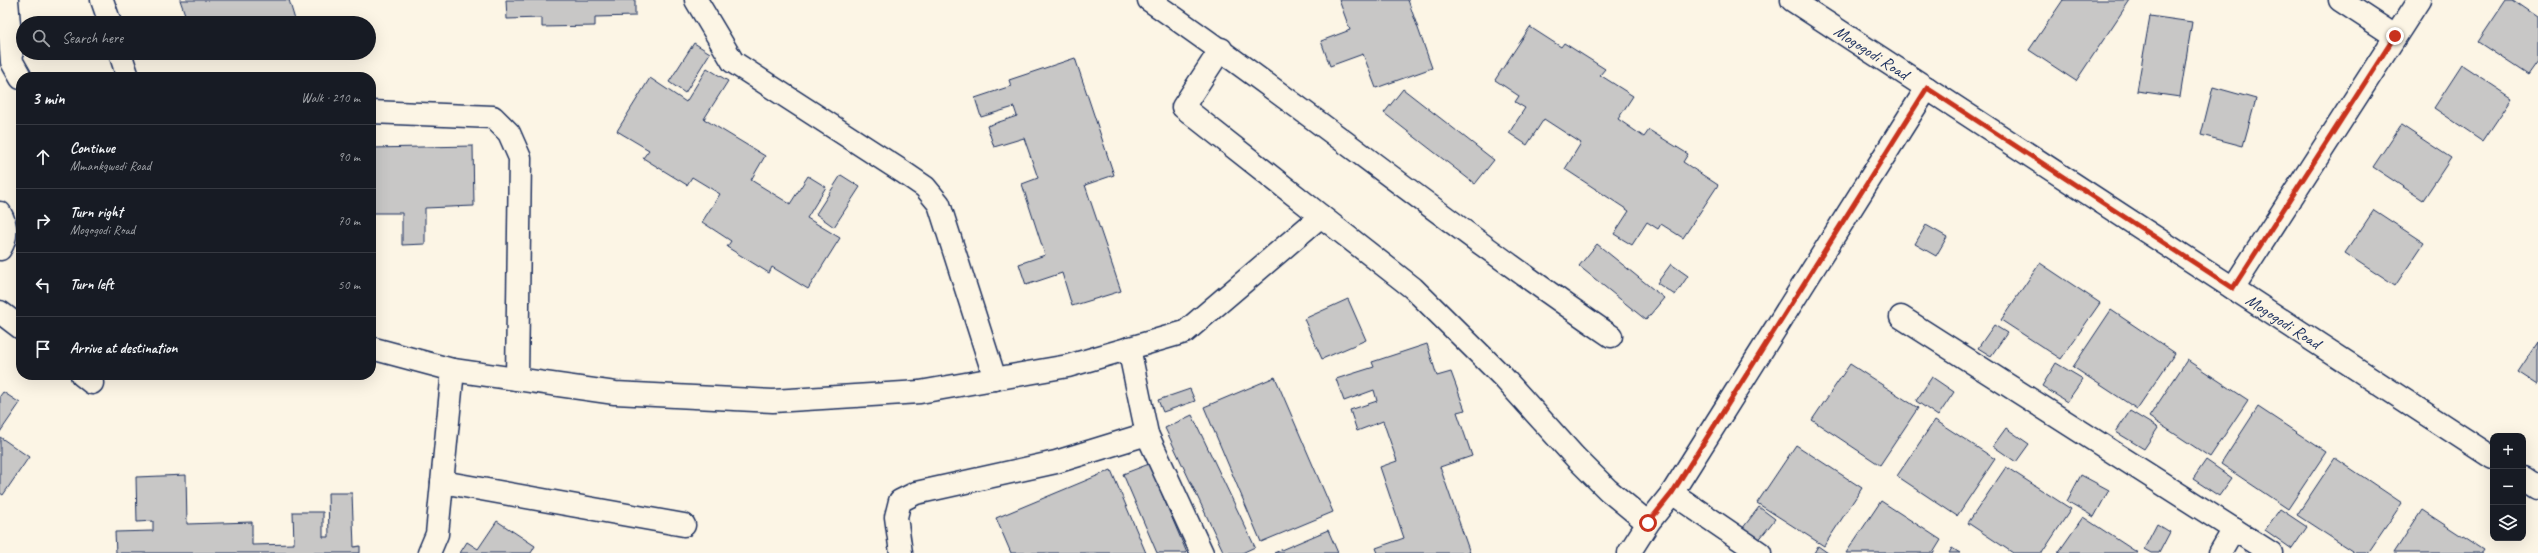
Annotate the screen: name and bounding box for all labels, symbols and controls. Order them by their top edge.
search box [16,16,376,60]
street label: Mogogodi Road [1830,20,1915,85]
icon: search [30,27,52,49]
route end [2386,27,2404,45]
text: Search here [62,29,123,48]
text: 3 min [32,88,65,109]
text: Walk · 210 m [301,90,360,106]
text: Continue [70,139,115,158]
icon: ahead [32,146,54,168]
text: 90 m [338,149,360,165]
text: Mmankgwedi Road [70,158,151,174]
text: Turn right [70,203,123,222]
icon: right [32,210,54,232]
text: 70 m [338,213,360,229]
text: Mogogodi Road [70,222,135,238]
icon: left [32,274,54,296]
text: Turn left [70,275,113,294]
text: 50 m [338,277,360,293]
street label: Mogogodi Road [2242,289,2327,354]
icon: arrive [32,338,54,360]
text: Arrive at destination [70,339,177,358]
map controls [2490,433,2526,541]
button: + [2490,433,2526,469]
button: − [2490,469,2526,505]
button: layers [2490,505,2526,541]
route start [1639,514,1657,532]

